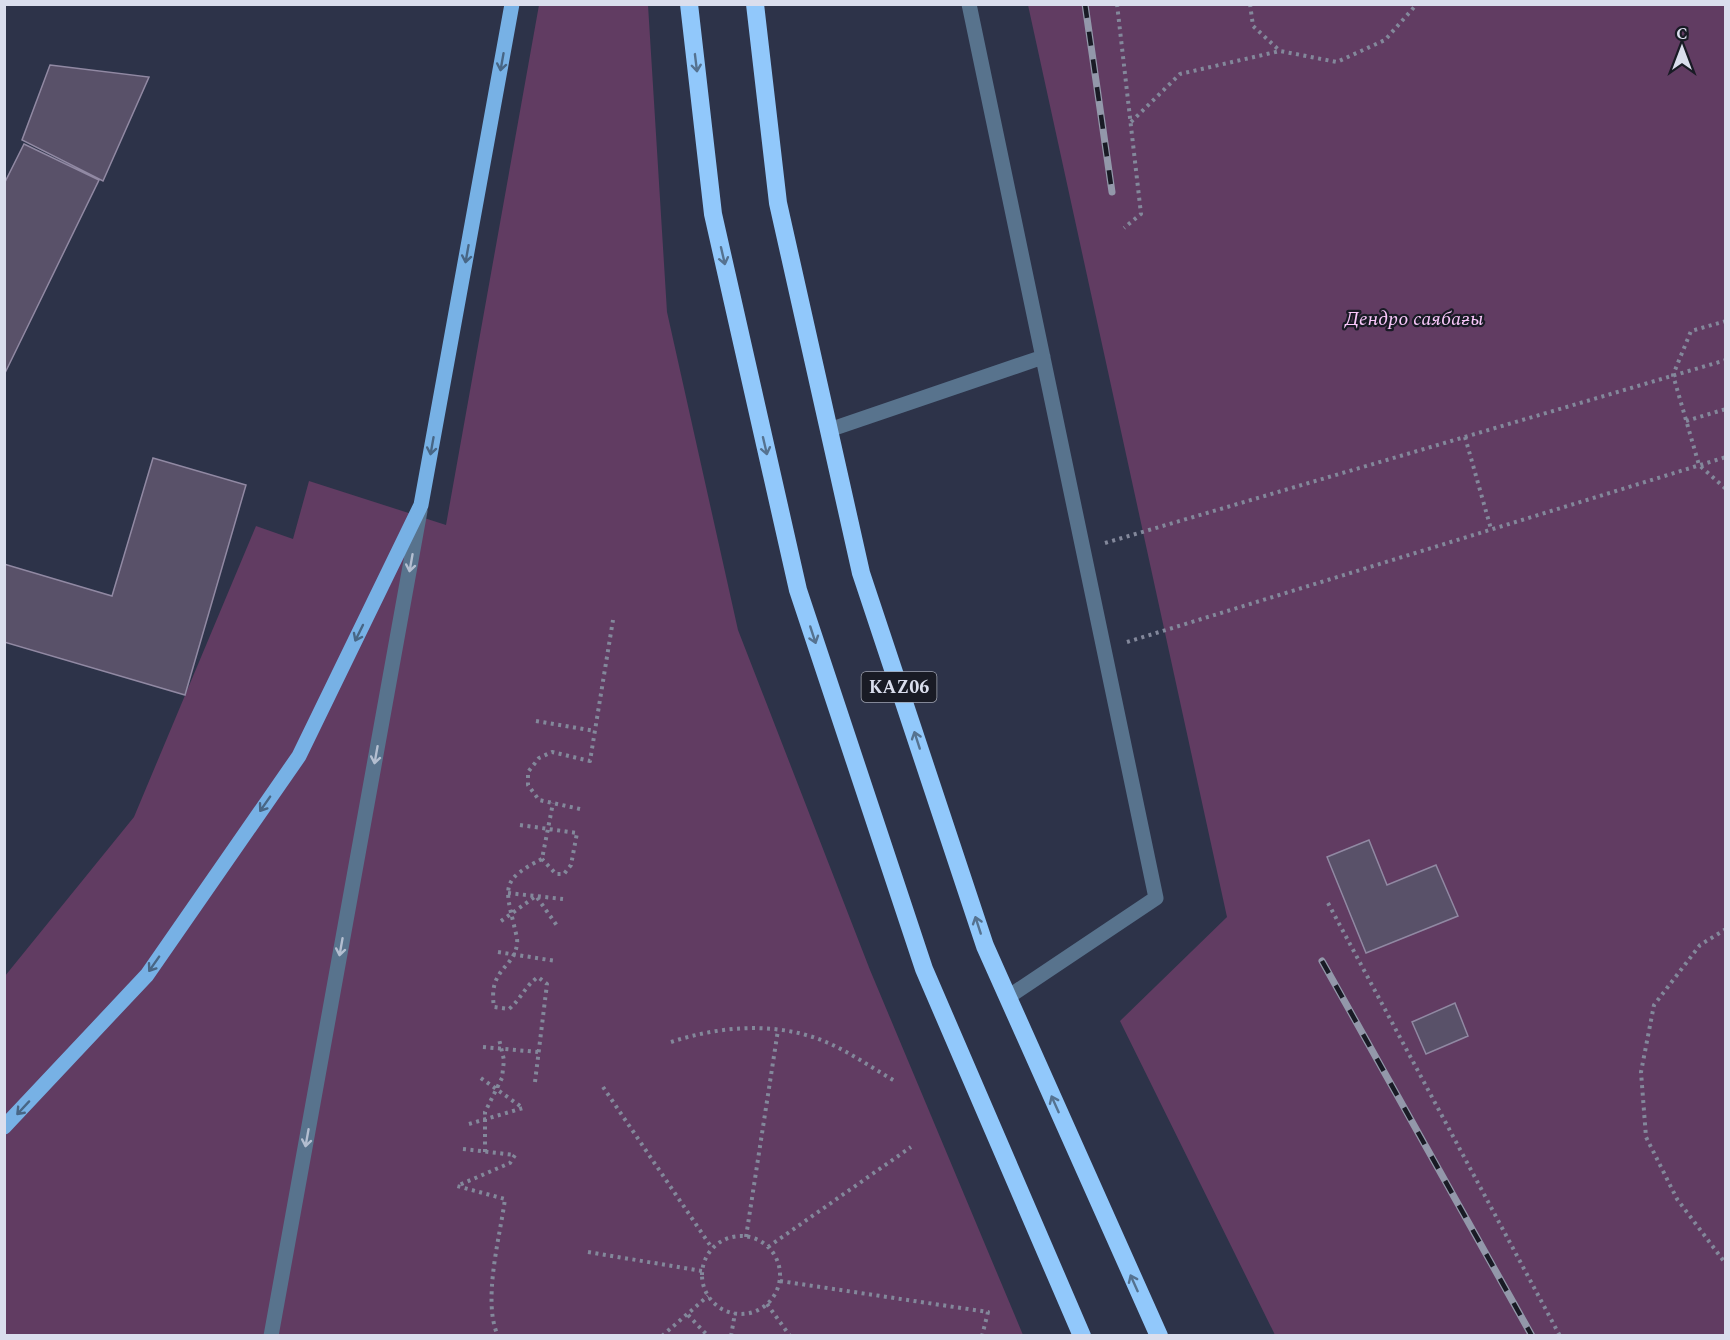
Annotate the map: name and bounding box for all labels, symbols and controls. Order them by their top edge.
north arrow [1652,18,1712,78]
text: С [1676,22,1688,46]
one-way arrow [496,52,507,71]
one-way arrow [690,52,701,72]
one-way arrow [461,244,472,263]
one-way arrow [717,246,729,265]
park label: Дендро саябағы [1344,304,1484,334]
one-way arrow [426,435,437,455]
one-way arrow [760,436,772,455]
one-way arrow [405,552,416,572]
one-way arrow [352,624,364,642]
one-way arrow [808,625,819,644]
road number: KАZ06 [862,672,936,702]
one-way arrow [910,731,921,750]
one-way arrow [370,744,381,764]
one-way arrow [259,795,271,812]
one-way arrow [972,916,983,935]
one-way arrow [336,936,347,956]
one-way arrow [148,956,160,972]
one-way arrow [1049,1096,1060,1114]
one-way arrow [15,1100,30,1115]
one-way arrow [301,1128,312,1148]
one-way arrow [1127,1274,1139,1292]

